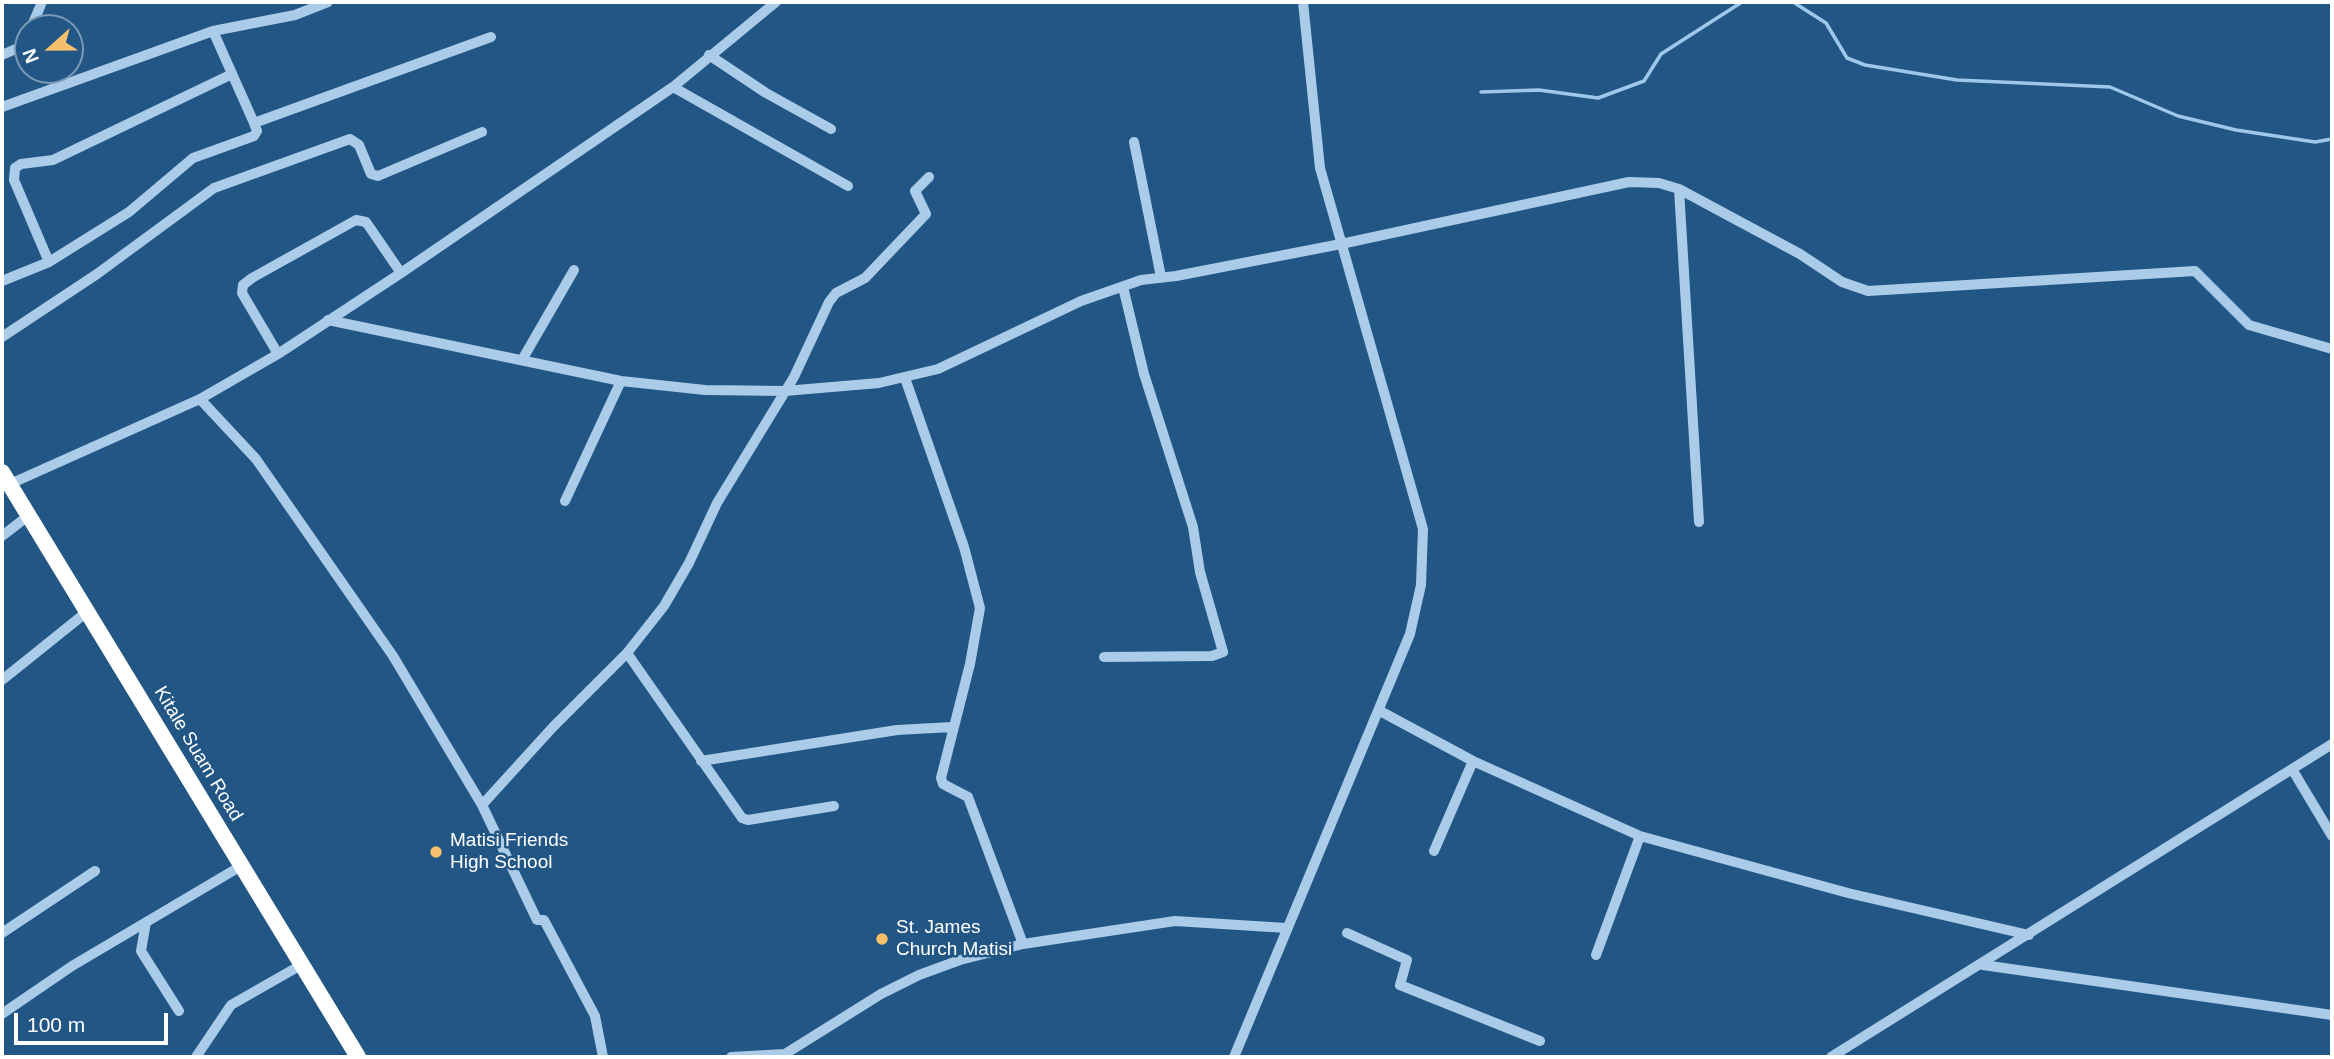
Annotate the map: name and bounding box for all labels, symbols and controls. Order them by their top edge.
north arrow [14,14,84,84]
text: N [19,46,43,66]
street label: Kitale Suam Road [149,682,247,826]
place label: Matisi Friends High School [450,830,568,874]
marker: Matisi Friends High School [428,844,444,860]
place label: St. James Church Matisi [896,917,1012,961]
marker: St. James Church Matisi [874,931,890,947]
scale bar [18,1000,172,1044]
text: 100 m [27,1013,85,1036]

